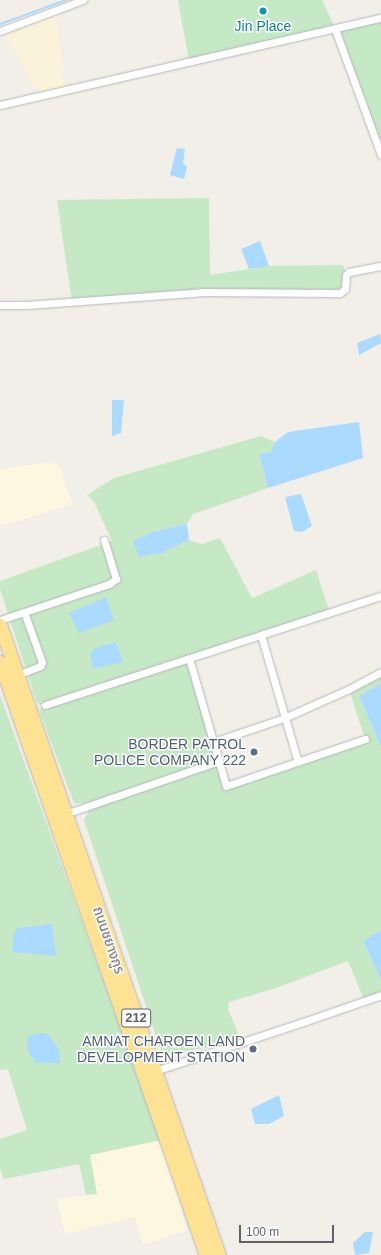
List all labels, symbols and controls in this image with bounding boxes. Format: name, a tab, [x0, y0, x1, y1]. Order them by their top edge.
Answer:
marker: Jin Place	[258, 6, 268, 16]
place label: Jin Place	[235, 18, 291, 34]
place label: BORDER PATROL POLICE COMPANY 222	[94, 736, 246, 768]
marker: BORDER PATROL POLICE COMPANY 222	[249, 747, 259, 757]
street label: ถนนชยางกูร	[90, 904, 128, 976]
road number: 212	[121, 1007, 151, 1029]
place label: AMNAT CHAROEN LAND DEVELOPMENT STATION	[77, 1033, 245, 1066]
marker: AMNAT CHAROEN LAND DEVELOPMENT STATION	[248, 1044, 258, 1054]
scale bar	[241, 1217, 336, 1243]
text: 100 m	[246, 1225, 279, 1239]

